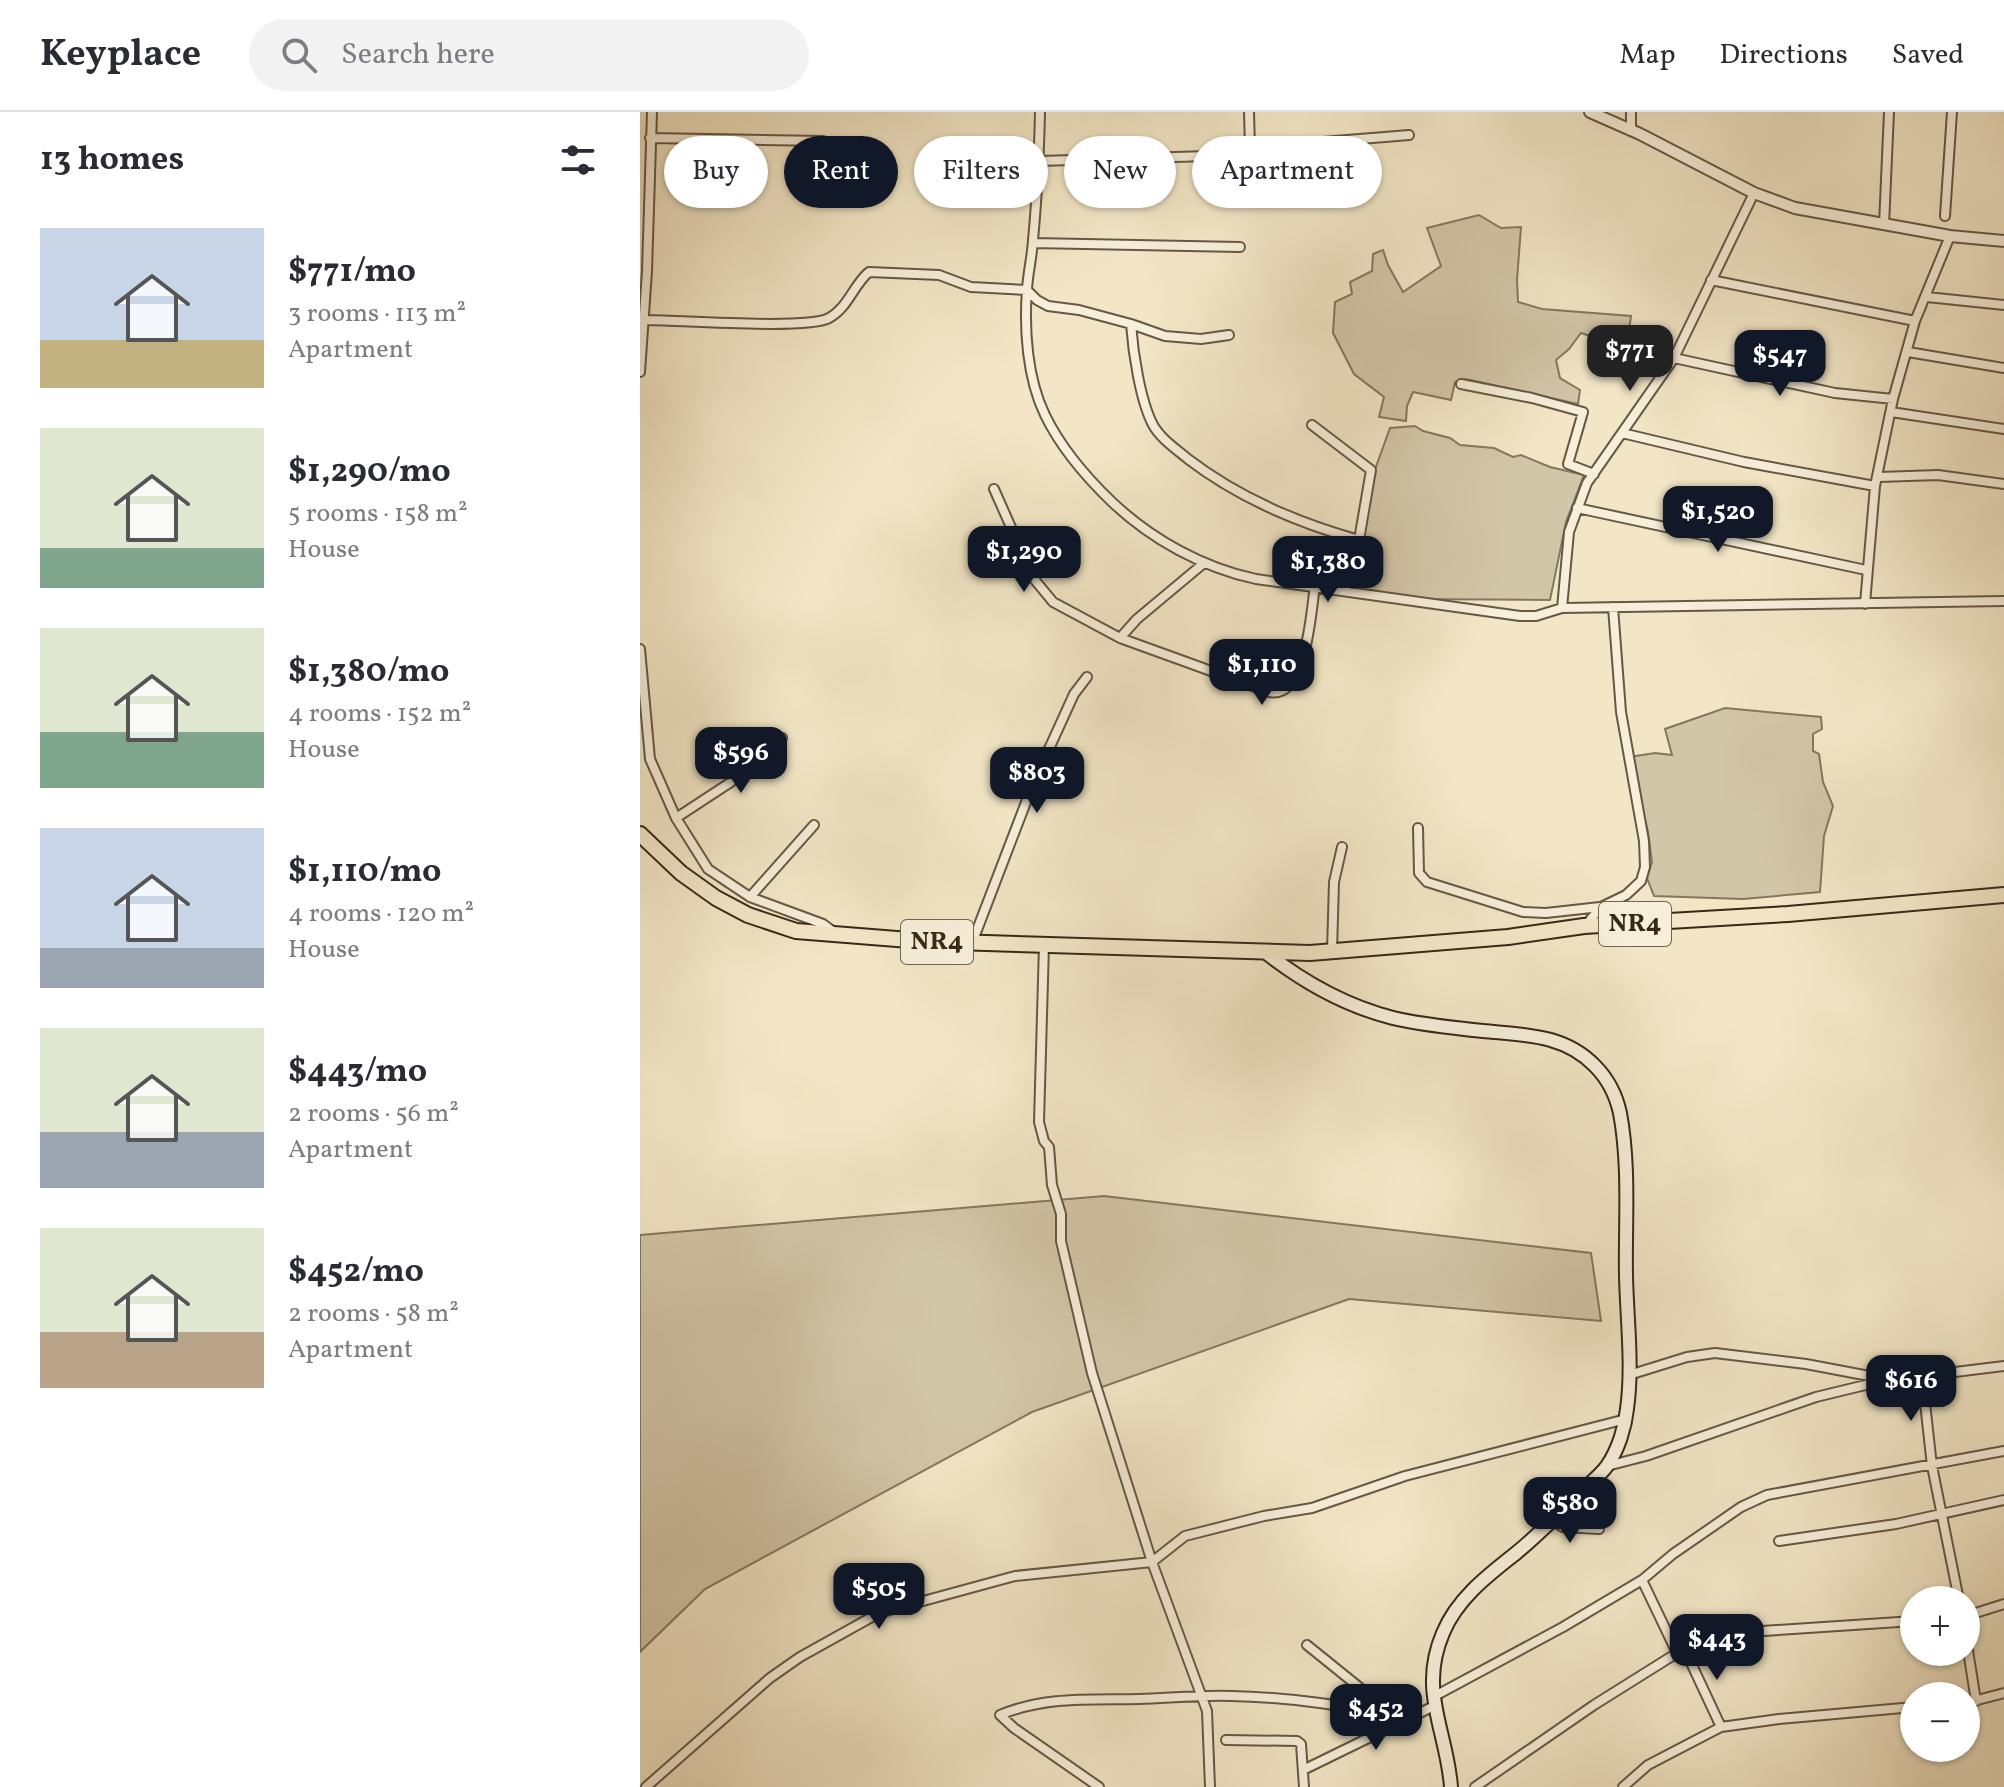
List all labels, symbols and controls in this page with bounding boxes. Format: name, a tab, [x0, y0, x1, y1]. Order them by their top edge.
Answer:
search box	[249, 19, 809, 91]
text: Keyplace	[40, 29, 201, 82]
icon: search	[277, 33, 321, 77]
text: Search here	[341, 34, 495, 76]
text: Map	[1620, 36, 1676, 75]
text: Directions	[1720, 36, 1848, 75]
text: Saved	[1892, 36, 1964, 75]
chip: Buy	[664, 136, 768, 208]
chip: Rent	[784, 136, 898, 208]
chip: Filters	[914, 136, 1048, 208]
chip: New	[1064, 136, 1176, 208]
chip: Apartment	[1192, 136, 1382, 208]
text: 13 homes	[40, 137, 184, 184]
icon: filters	[556, 138, 600, 182]
text: $771/mo	[288, 249, 416, 296]
icon: home	[104, 260, 200, 356]
text: 3 rooms · 113 m²	[288, 296, 466, 332]
pin: $771	[1583, 325, 1677, 393]
pin: $547	[1733, 330, 1827, 398]
text: Apartment	[288, 332, 413, 368]
text: $771	[1605, 333, 1655, 369]
text: $547	[1753, 338, 1807, 374]
text: $1,290/mo	[288, 449, 451, 496]
icon: home	[104, 460, 200, 556]
pin: $1,520	[1653, 486, 1783, 554]
text: $1,520	[1681, 494, 1755, 530]
text: 5 rooms · 158 m²	[288, 496, 468, 532]
pin: $1,290	[959, 526, 1089, 594]
text: House	[288, 532, 360, 568]
text: $1,290	[986, 534, 1062, 570]
pin: $1,380	[1263, 536, 1393, 604]
text: $1,380	[1290, 544, 1366, 580]
pin: $1,110	[1197, 639, 1327, 707]
text: $1,110	[1227, 647, 1297, 683]
text: $1,380/mo	[288, 649, 449, 696]
icon: home	[104, 660, 200, 756]
text: 4 rooms · 152 m²	[288, 696, 471, 732]
pin: $596	[694, 727, 788, 795]
text: House	[288, 732, 360, 768]
text: $596	[713, 735, 769, 771]
pin: $803	[990, 747, 1084, 815]
text: $803	[1008, 755, 1066, 791]
text: $1,110/mo	[288, 849, 442, 896]
icon: home	[104, 860, 200, 956]
text: 4 rooms · 120 m²	[288, 896, 474, 932]
road number: NR4	[1599, 902, 1671, 946]
road number: NR4	[901, 920, 973, 964]
text: House	[288, 932, 360, 968]
text: $443/mo	[288, 1049, 427, 1096]
icon: home	[104, 1060, 200, 1156]
text: 2 rooms · 56 m²	[288, 1096, 459, 1132]
text: Apartment	[288, 1132, 413, 1168]
text: $452/mo	[288, 1249, 424, 1296]
icon: home	[104, 1260, 200, 1356]
text: 2 rooms · 58 m²	[288, 1296, 459, 1332]
text: Apartment	[288, 1332, 413, 1368]
pin: $616	[1864, 1355, 1958, 1423]
text: $616	[1884, 1363, 1938, 1399]
pin: $580	[1523, 1477, 1617, 1545]
text: $580	[1541, 1485, 1599, 1521]
pin: $505	[832, 1563, 926, 1631]
text: $505	[851, 1571, 907, 1607]
map controls	[1900, 1586, 1980, 1762]
button: +	[1900, 1586, 1980, 1666]
pin: $443	[1670, 1614, 1764, 1682]
text: $443	[1688, 1622, 1746, 1658]
button: −	[1900, 1682, 1980, 1762]
pin: $452	[1329, 1684, 1423, 1752]
text: $452	[1348, 1692, 1404, 1728]

